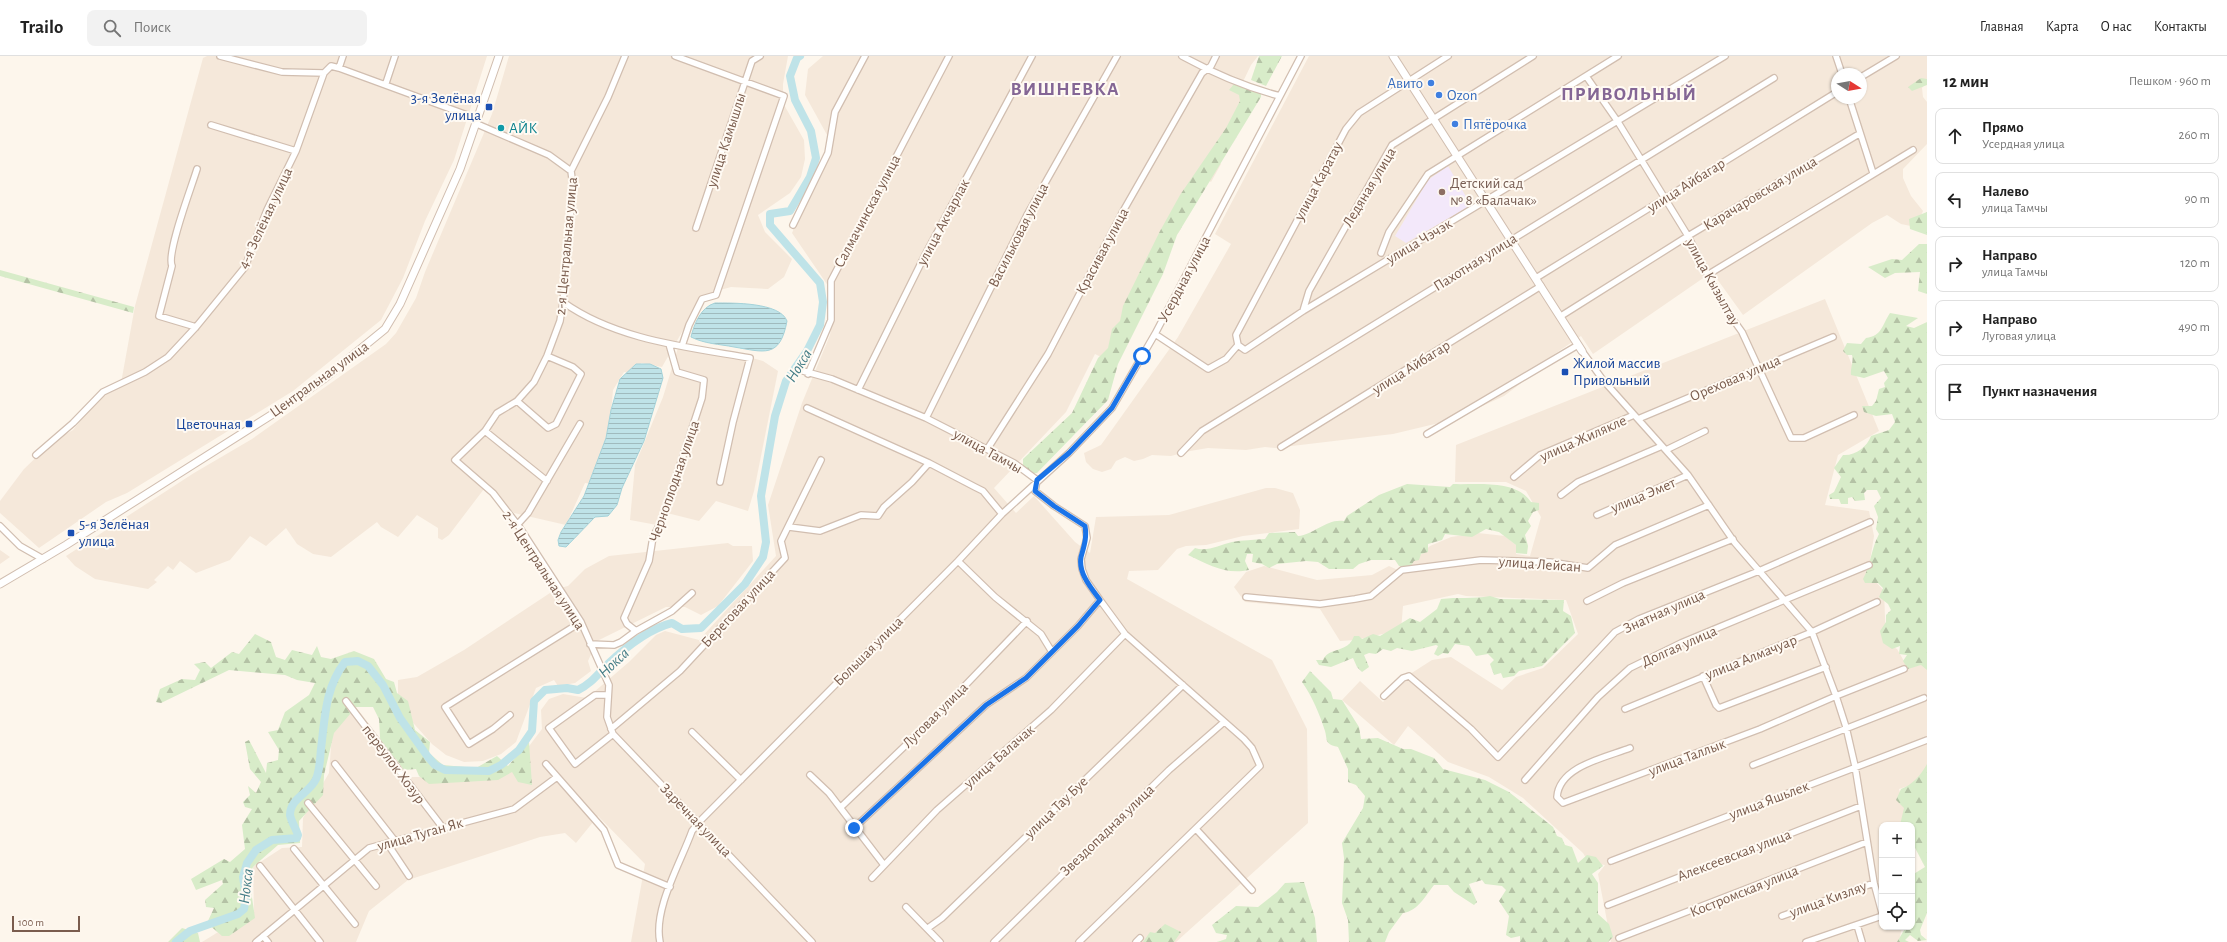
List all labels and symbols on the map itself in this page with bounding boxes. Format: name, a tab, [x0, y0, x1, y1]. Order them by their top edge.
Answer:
north arrow	[1831, 68, 1867, 104]
place label: Авито	[1387, 76, 1423, 91]
marker: Авито	[1426, 78, 1436, 88]
district label: ВИШНЕВКА	[1010, 80, 1120, 99]
district label: ПРИВОЛЬНЫЙ	[1561, 84, 1697, 104]
place label: Ozon	[1447, 88, 1477, 103]
marker: Ozon	[1434, 90, 1444, 100]
place label: 3-я Зелёная улица	[411, 91, 481, 123]
street label: улица Камышлы	[704, 91, 749, 190]
marker: 3-я Зелёная улица	[484, 102, 494, 112]
place label: Пятёрочка	[1463, 117, 1527, 132]
marker: Пятёрочка	[1450, 119, 1460, 129]
place label: АЙК	[509, 121, 537, 136]
marker: АЙК	[496, 123, 506, 133]
street label: улица Каратау	[1291, 139, 1346, 224]
street label: Ледяная улица	[1340, 145, 1399, 230]
street label: Салмачинская улица	[831, 152, 904, 270]
street label: Карачаровская улица	[1701, 154, 1820, 233]
street label: улица Айбагар	[1644, 155, 1728, 216]
street label: 4-я Зелёная улица	[236, 165, 295, 271]
street label: 2-я Центральная улица	[553, 176, 580, 316]
street label: улица Акчарлак	[914, 176, 973, 269]
place label: Детский сад № 8 «Балачак»	[1450, 176, 1537, 208]
street label: Васильковая улица	[986, 181, 1051, 290]
marker: Детский сад № 8 «Балачак»	[1437, 187, 1447, 197]
street label: Красивая улица	[1073, 205, 1132, 297]
street label: улица Чэчэк	[1383, 216, 1455, 267]
street label: Пахотная улица	[1431, 231, 1520, 294]
street label: Усердная улица	[1155, 233, 1214, 325]
street label: улица Кызылтау	[1682, 235, 1743, 329]
street label: улица Айбагар	[1369, 337, 1453, 398]
street label: Центральная улица	[267, 339, 372, 420]
water label: Нокса	[783, 346, 815, 385]
route start	[1133, 347, 1151, 365]
street label: Ореховая улица	[1688, 353, 1783, 404]
place label: Жилой массив Привольный	[1573, 356, 1661, 388]
marker: Жилой массив Привольный	[1560, 367, 1570, 377]
street label: улица Жилякле	[1537, 413, 1629, 465]
place label: Цветочная	[176, 417, 241, 432]
street label: Черноплодная улица	[647, 418, 702, 544]
marker: Цветочная	[244, 419, 254, 429]
street label: улица Тамчы	[950, 426, 1025, 476]
street label: улица Эмет	[1608, 475, 1678, 516]
street label: 2-я Центральная улица	[499, 508, 588, 633]
place label: 5-я Зелёная улица	[78, 517, 149, 549]
marker: 5-я Зелёная улица	[66, 528, 76, 538]
street label: улица Лейсан	[1497, 554, 1582, 575]
street label: Береговая улица	[699, 566, 778, 650]
street label: Знатная улица	[1621, 587, 1707, 636]
street label: Большая улица	[831, 614, 906, 689]
street label: Долгая улица	[1639, 623, 1719, 670]
street label: улица Алмачуар	[1702, 632, 1799, 683]
water label: Нокса	[595, 645, 632, 681]
street label: Луговая улица	[900, 680, 971, 751]
street label: переулок Хозур	[359, 722, 428, 807]
street label: улица Балачак	[960, 722, 1038, 792]
street label: улица Таллык	[1646, 736, 1728, 779]
street label: улица Тау Буе	[1021, 774, 1091, 842]
street label: улица Яшьлек	[1726, 778, 1811, 823]
street label: Заречная улица	[657, 781, 734, 860]
street label: Звездопадная улица	[1057, 782, 1157, 879]
street label: улица Туган Як	[375, 815, 465, 854]
route end	[845, 819, 863, 837]
street label: Алексеевская улица	[1675, 827, 1793, 884]
street label: Костромская улица	[1688, 863, 1801, 920]
water label: Нокса	[236, 867, 256, 905]
street label: улица Кизляу	[1787, 878, 1869, 921]
scale bar	[12, 914, 80, 933]

